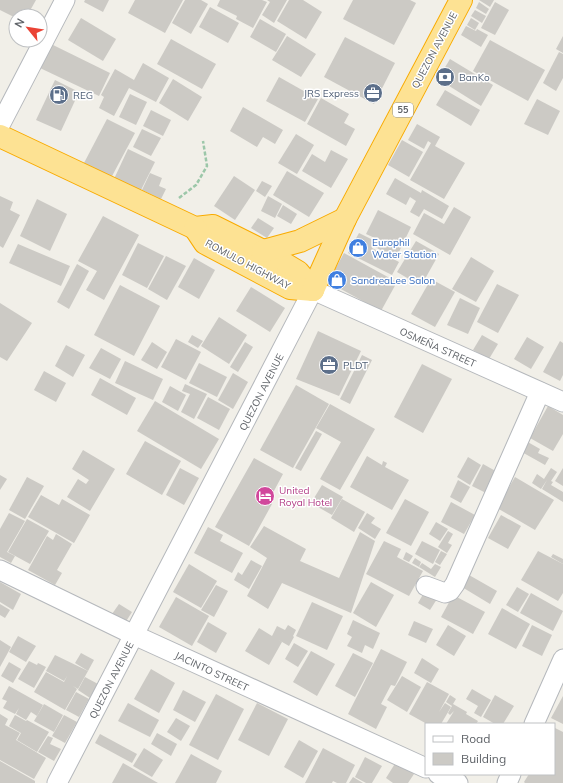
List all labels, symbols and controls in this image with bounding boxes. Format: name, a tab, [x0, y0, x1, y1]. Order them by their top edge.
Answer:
north arrow	[8, 8, 48, 48]
street label: QUEZON AVENUE	[409, 10, 460, 91]
text: N	[11, 16, 27, 30]
bank icon: BanKo	[434, 66, 456, 88]
place label: BanKo	[459, 71, 490, 84]
office icon: JRS Express	[362, 82, 384, 104]
fuel station icon: REG	[48, 84, 70, 106]
place label: JRS Express	[304, 87, 359, 100]
place label: REG	[73, 89, 93, 102]
road number: 55	[393, 103, 413, 117]
place label: Europhil Water Station	[372, 236, 437, 261]
street label: ROMULO HIGHWAY	[203, 237, 293, 293]
shop icon: Europhil Water Station	[347, 237, 369, 259]
shop icon: SandreaLee Salon	[326, 269, 348, 291]
place label: SandreaLee Salon	[351, 274, 435, 287]
street label: OSMEÑA STREET	[397, 325, 478, 370]
street label: QUEZON AVENUE	[236, 351, 287, 433]
office icon: PLDT	[318, 354, 340, 376]
place label: PLDT	[343, 359, 368, 372]
place label: United Royal Hotel	[279, 484, 332, 509]
hotel icon: United Royal Hotel	[254, 485, 276, 507]
street label: QUEZON AVENUE	[86, 639, 137, 721]
street label: JACINTO STREET	[173, 649, 251, 694]
legend	[425, 723, 555, 775]
text: Road	[461, 731, 490, 746]
text: Building	[461, 751, 506, 766]

